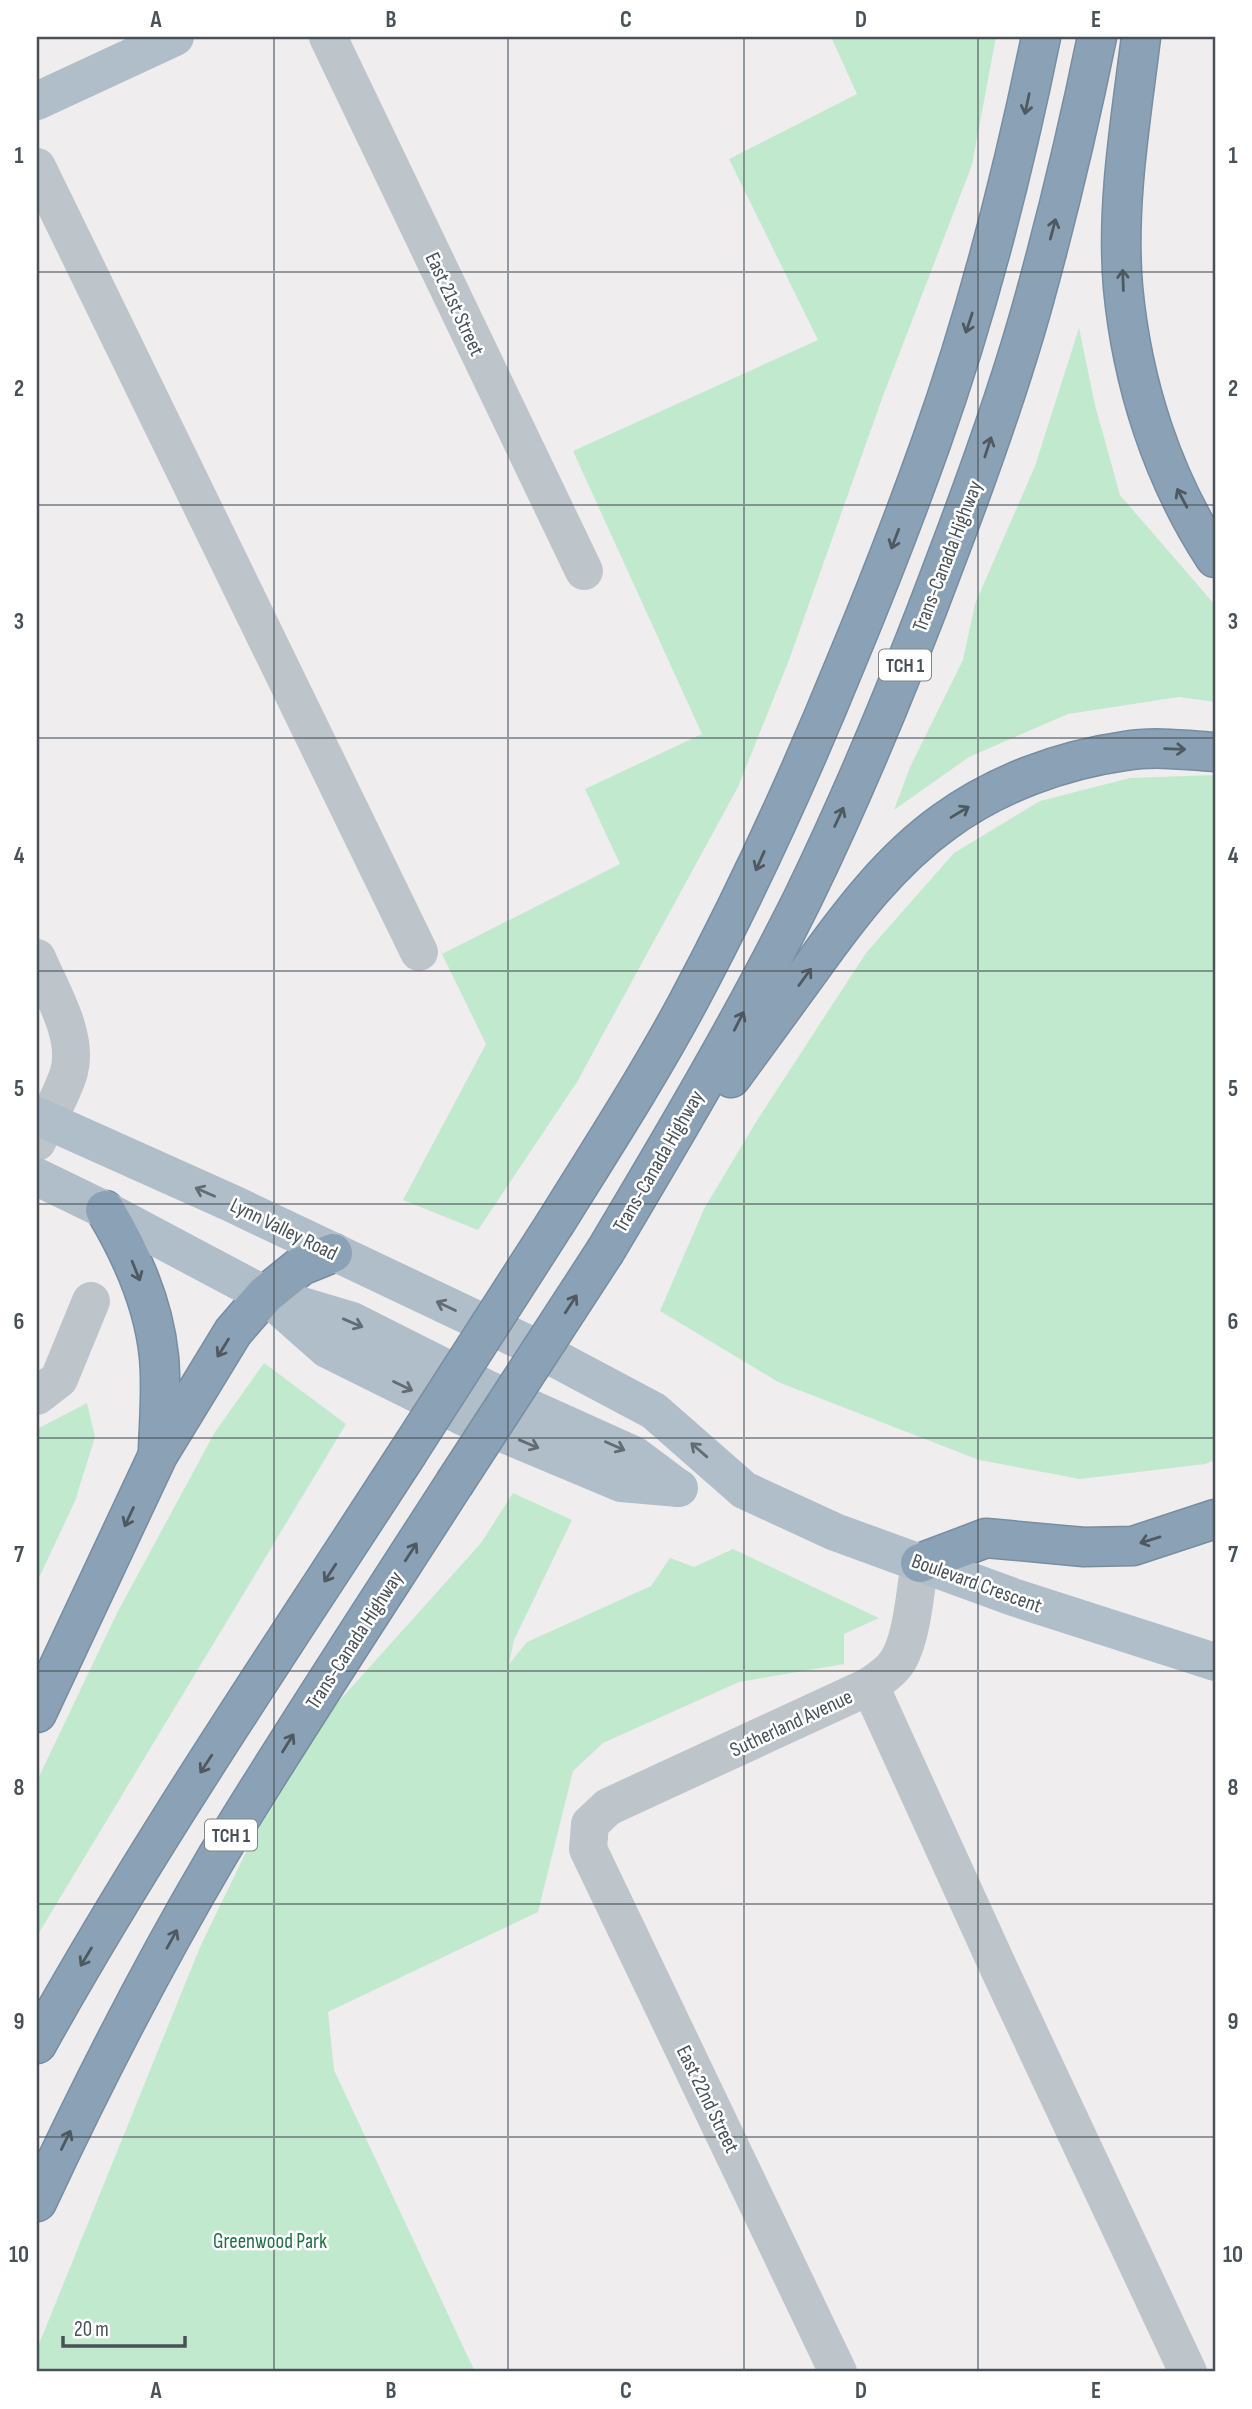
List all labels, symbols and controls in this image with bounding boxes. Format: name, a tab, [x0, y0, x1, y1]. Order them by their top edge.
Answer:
text: A	[150, 6, 163, 34]
text: B	[386, 6, 397, 34]
text: C	[620, 6, 632, 34]
text: D	[855, 6, 867, 34]
text: E	[1091, 6, 1101, 34]
one-way arrow	[1020, 92, 1034, 115]
text: 1	[14, 142, 24, 170]
text: 1	[1228, 142, 1238, 170]
one-way arrow	[1047, 218, 1060, 241]
street label: East 21st Street	[420, 248, 489, 360]
one-way arrow	[1117, 269, 1130, 292]
one-way arrow	[962, 312, 975, 334]
text: 2	[14, 375, 24, 403]
text: 2	[1228, 375, 1238, 403]
one-way arrow	[982, 436, 995, 458]
street label: Trans-Canada Highway	[907, 477, 988, 635]
one-way arrow	[1175, 488, 1188, 509]
one-way arrow	[888, 527, 901, 549]
text: 3	[14, 608, 24, 636]
text: 3	[1228, 608, 1238, 636]
road number: TCH 1	[879, 650, 931, 680]
one-way arrow	[1163, 743, 1186, 756]
one-way arrow	[949, 805, 969, 819]
one-way arrow	[833, 807, 846, 828]
text: 4	[14, 842, 25, 870]
text: 4	[1228, 842, 1239, 870]
one-way arrow	[753, 850, 766, 871]
one-way arrow	[798, 968, 812, 987]
one-way arrow	[732, 1012, 746, 1032]
text: 5	[14, 1075, 24, 1103]
text: 5	[1228, 1075, 1238, 1103]
street label: Trans-Canada Highway	[608, 1086, 709, 1237]
one-way arrow	[195, 1185, 216, 1198]
street label: Lynn Valley Road	[226, 1193, 341, 1266]
one-way arrow	[130, 1260, 143, 1281]
one-way arrow	[564, 1295, 579, 1314]
one-way arrow	[436, 1299, 457, 1312]
text: 6	[14, 1308, 24, 1336]
text: 6	[1228, 1308, 1238, 1336]
one-way arrow	[342, 1317, 364, 1330]
one-way arrow	[215, 1338, 229, 1358]
one-way arrow	[392, 1380, 413, 1394]
one-way arrow	[518, 1439, 539, 1452]
one-way arrow	[604, 1440, 625, 1453]
one-way arrow	[690, 1442, 708, 1458]
one-way arrow	[122, 1506, 135, 1527]
one-way arrow	[1140, 1535, 1162, 1548]
text: 7	[14, 1541, 24, 1569]
text: 7	[1228, 1541, 1238, 1569]
one-way arrow	[404, 1542, 418, 1562]
street label: Boulevard Crescent	[908, 1548, 1045, 1619]
one-way arrow	[323, 1563, 338, 1582]
street label: Trans-Canada Highway	[300, 1567, 408, 1714]
street label: Sutherland Avenue	[726, 1684, 856, 1763]
one-way arrow	[280, 1734, 295, 1753]
one-way arrow	[199, 1754, 214, 1773]
text: 8	[14, 1774, 25, 1802]
text: 8	[1228, 1774, 1239, 1802]
road number: TCH 1	[205, 1820, 257, 1851]
one-way arrow	[165, 1929, 179, 1949]
one-way arrow	[78, 1946, 92, 1966]
text: 9	[14, 2008, 24, 2036]
text: 9	[1228, 2008, 1238, 2036]
street label: East 22nd Street	[671, 2041, 744, 2157]
one-way arrow	[59, 2130, 73, 2151]
park label: Greenwood Park	[213, 2229, 327, 2254]
text: 10	[9, 2241, 29, 2269]
text: 10	[1223, 2241, 1243, 2269]
scale bar	[63, 2304, 186, 2348]
text: 20 m	[74, 2317, 109, 2342]
text: A	[150, 2377, 163, 2405]
text: B	[386, 2377, 397, 2405]
text: C	[620, 2377, 632, 2405]
text: D	[855, 2377, 867, 2405]
text: E	[1091, 2377, 1101, 2405]

